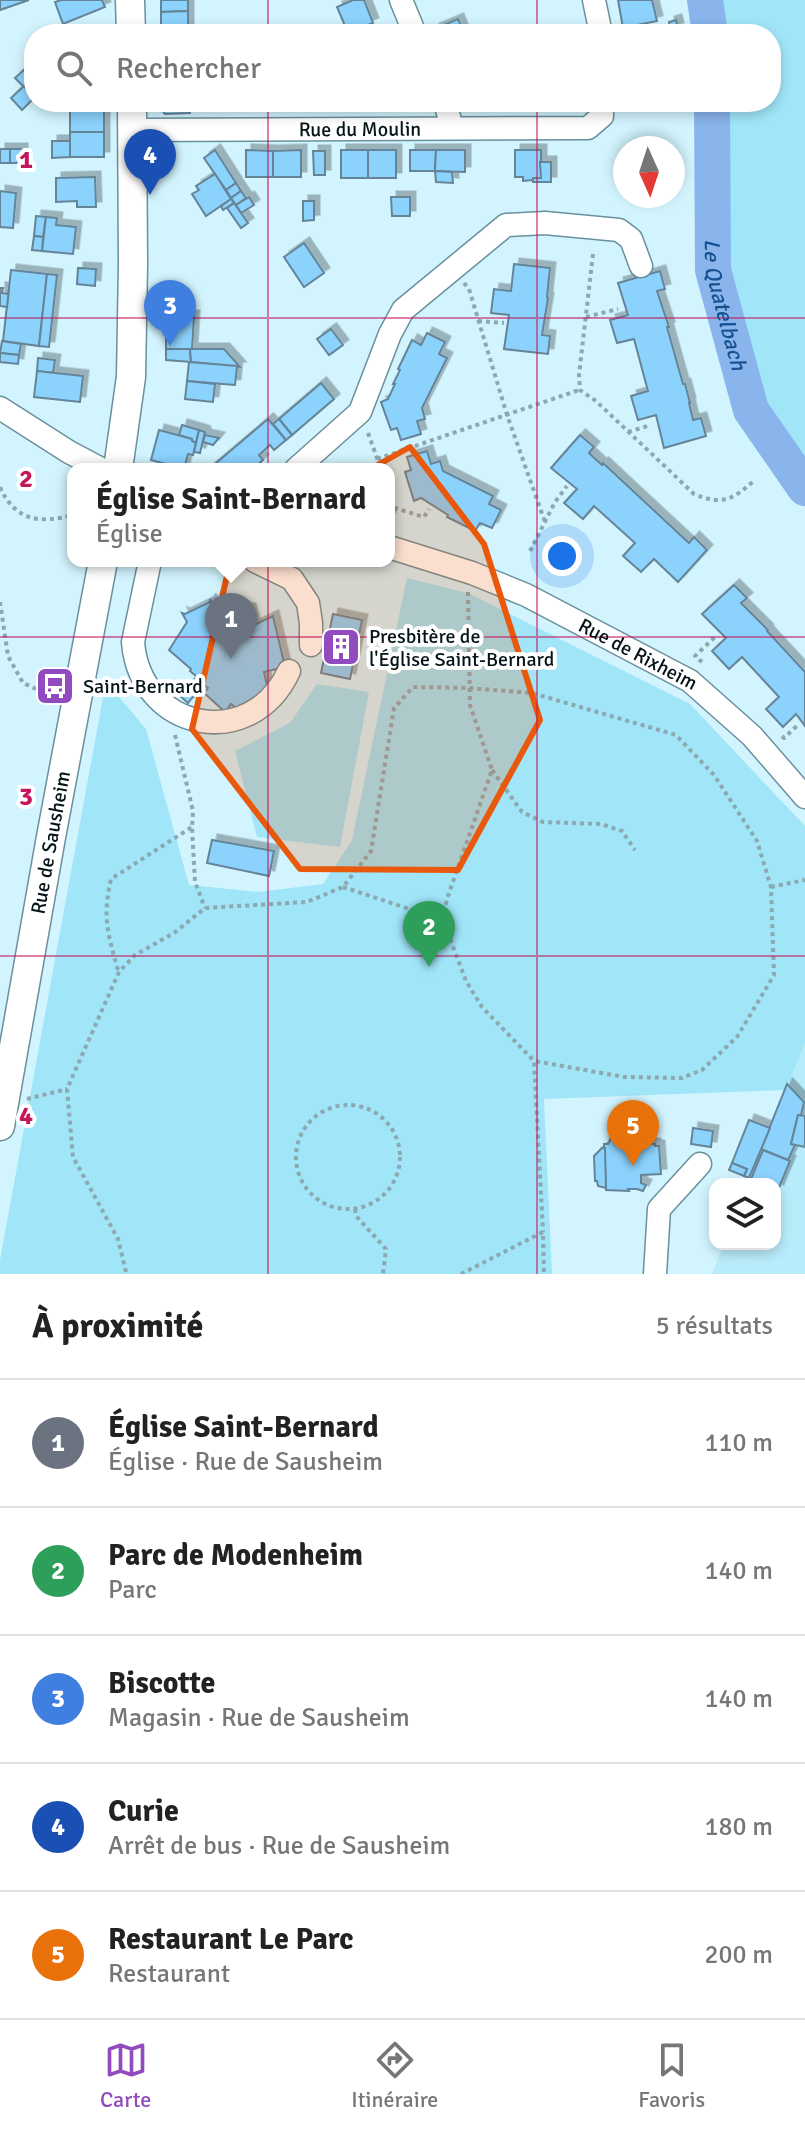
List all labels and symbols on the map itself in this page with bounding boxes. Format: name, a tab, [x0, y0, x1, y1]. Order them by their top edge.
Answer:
street label: Rue du Moulin	[299, 117, 421, 142]
pin: 4	[124, 129, 176, 195]
north arrow	[613, 136, 685, 208]
text: 1	[19, 144, 33, 176]
water label: Le Quatelbach	[698, 239, 753, 374]
pin: 3	[144, 280, 196, 346]
text: 2	[19, 463, 33, 495]
your location	[542, 536, 582, 576]
pin: 1	[205, 593, 257, 659]
street label: Rue de Rixheim	[574, 613, 702, 696]
place label: Presbitère de l'Église Saint-Bernard	[369, 624, 554, 672]
building icon: Presbitère de l'Église Saint-Bernard	[320, 626, 362, 668]
bus stop icon: Saint-Bernard	[34, 665, 76, 707]
place label: Saint-Bernard	[83, 674, 203, 699]
street label: Rue de Sausheim	[26, 769, 76, 916]
text: 3	[19, 781, 33, 813]
pin: 2	[403, 901, 455, 967]
text: 4	[19, 1100, 33, 1132]
pin: 5	[607, 1100, 659, 1166]

